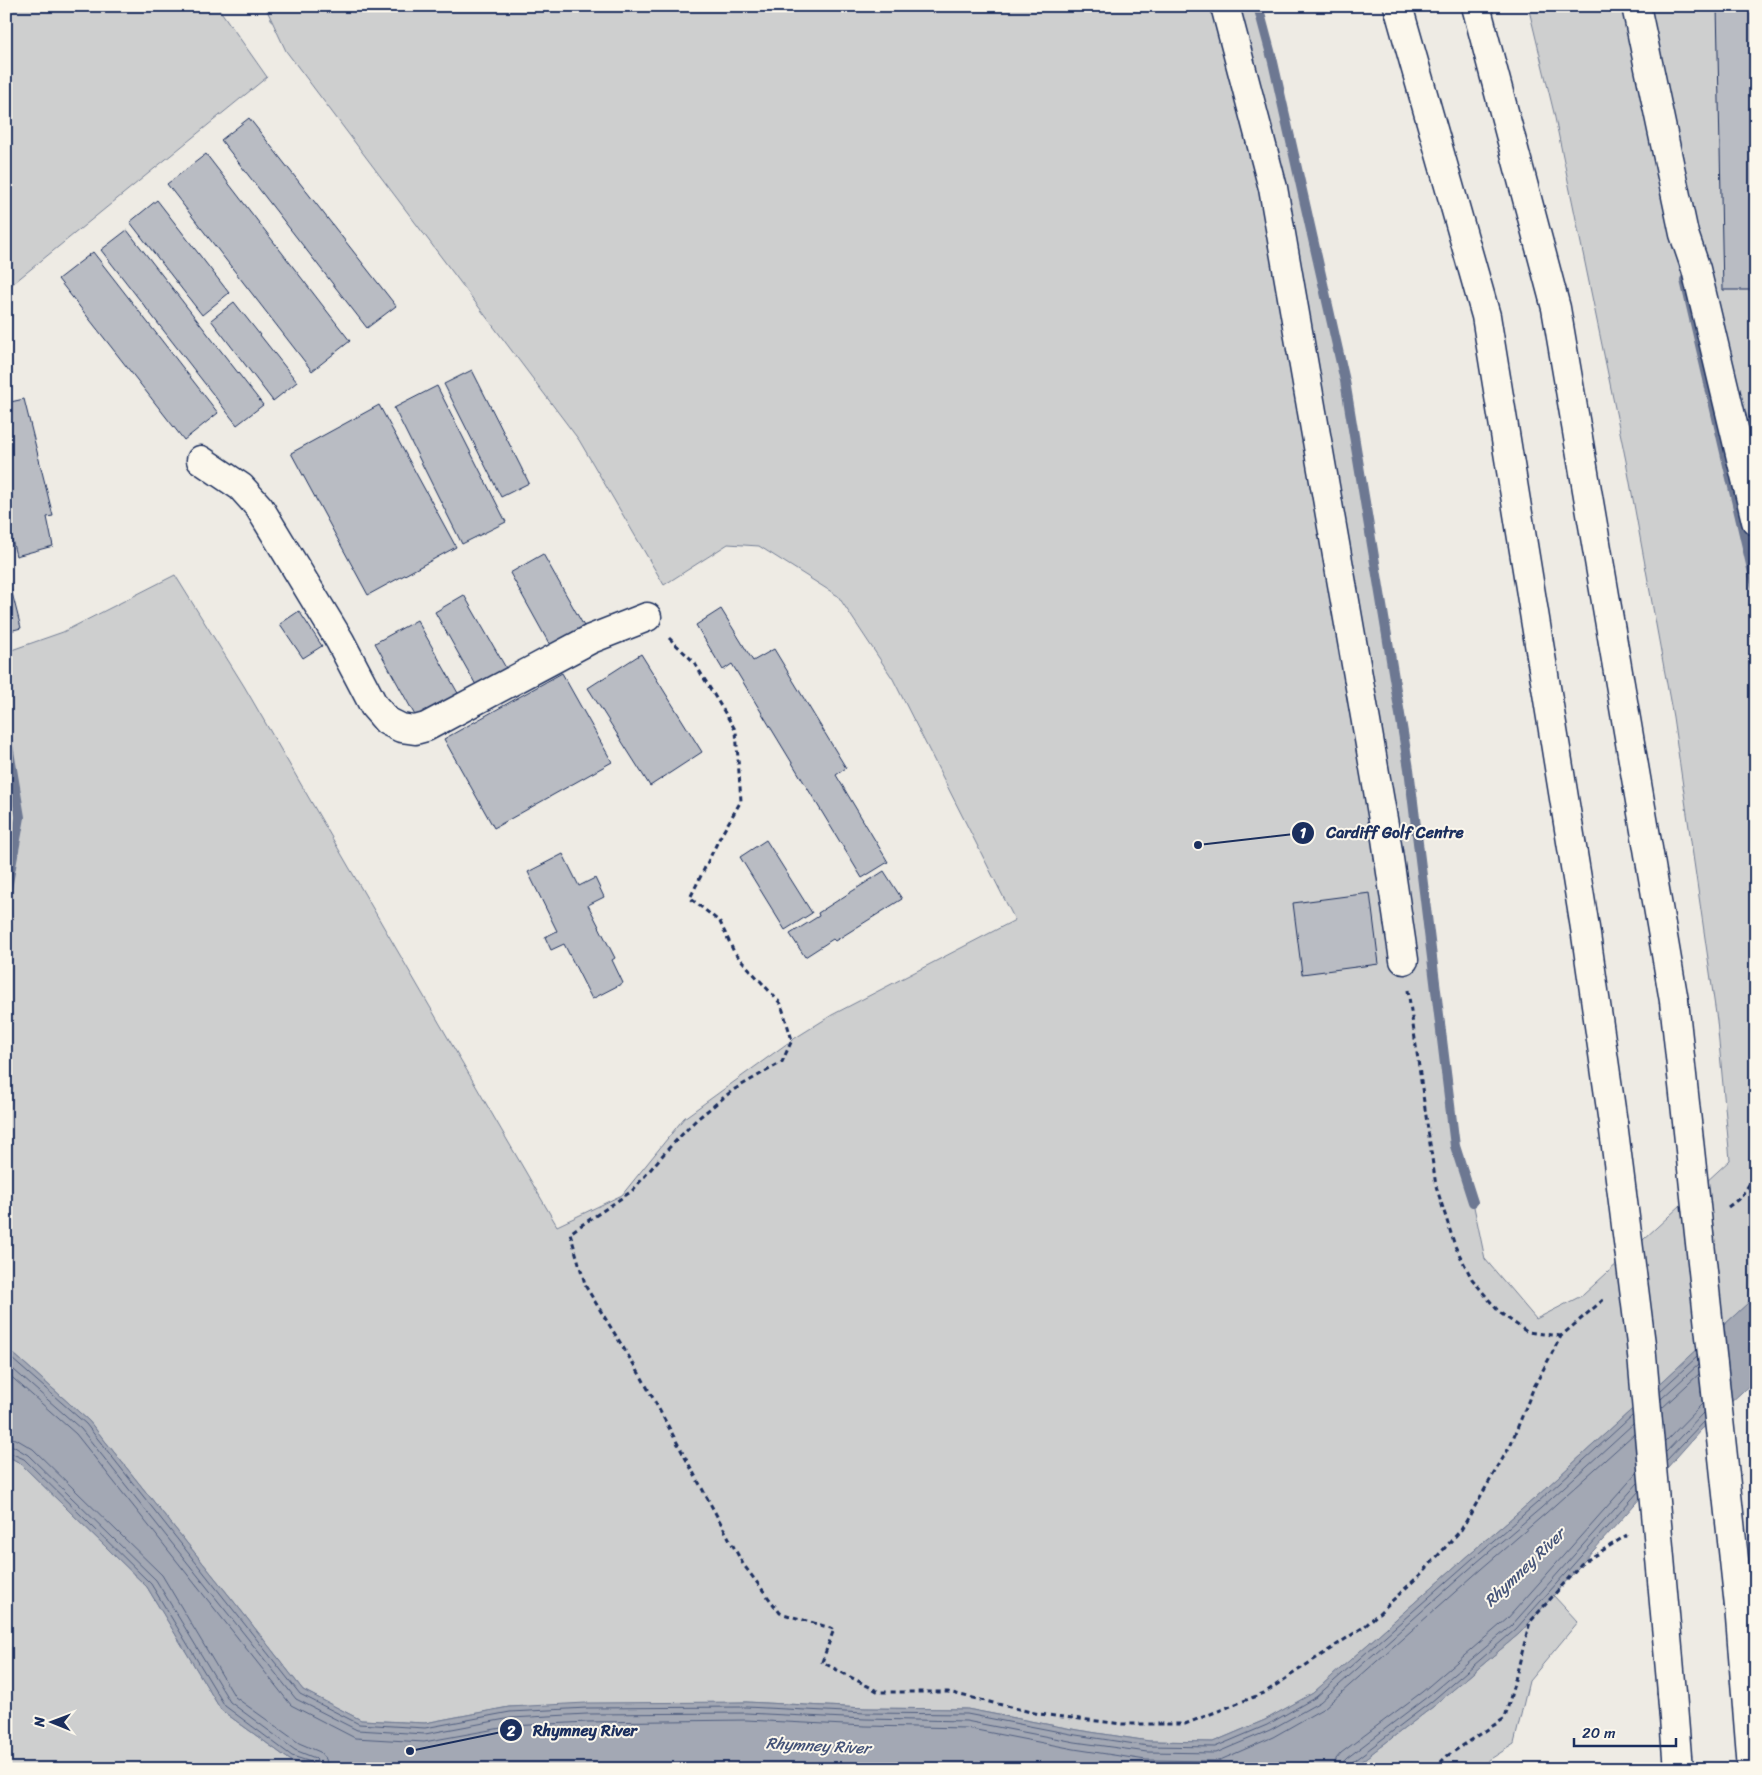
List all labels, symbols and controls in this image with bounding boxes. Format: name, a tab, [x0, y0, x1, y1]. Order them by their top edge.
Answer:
callout: Cardiff Golf Centre	[1291, 817, 1474, 848]
text: Cardiff Golf Centre	[1325, 818, 1465, 847]
text: 1	[1300, 820, 1307, 846]
water label: Rhymney River	[1477, 1518, 1574, 1614]
north arrow	[28, 1698, 78, 1748]
callout: Rhymney River	[498, 1715, 647, 1746]
scale bar	[1574, 1715, 1677, 1747]
text: N	[27, 1716, 52, 1728]
text: Rhymney River	[532, 1716, 638, 1745]
text: 2	[506, 1718, 516, 1744]
text: 20 m	[1582, 1720, 1616, 1746]
water label: Rhymney River	[765, 1728, 874, 1763]

